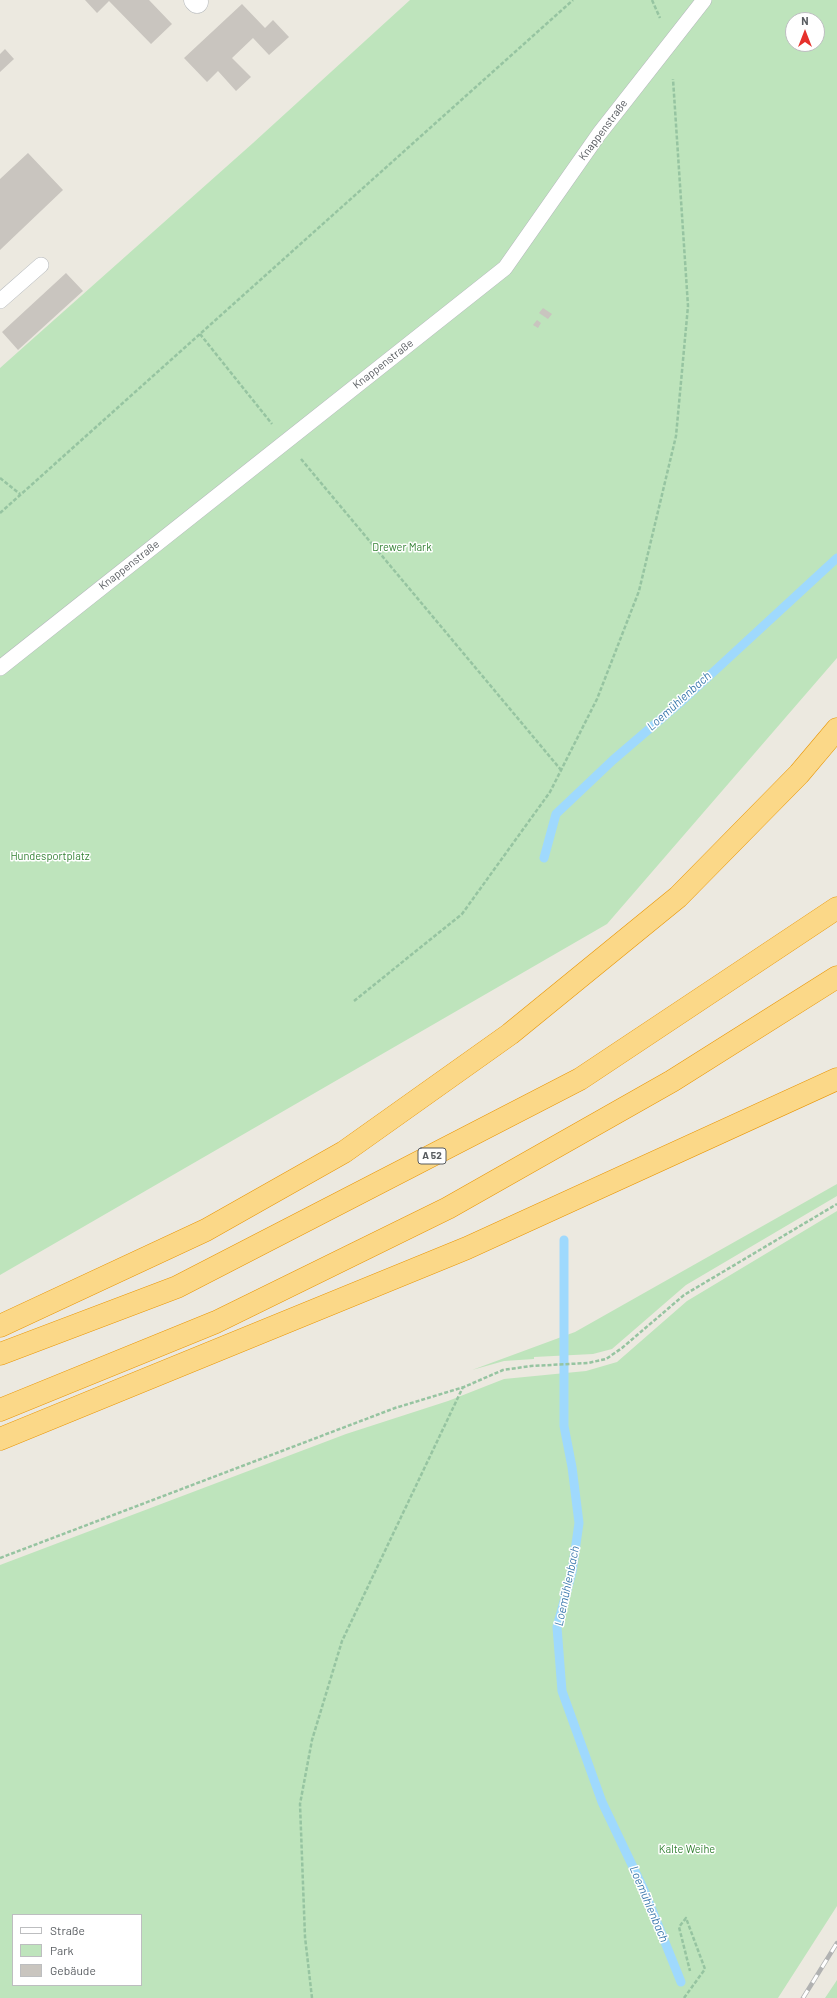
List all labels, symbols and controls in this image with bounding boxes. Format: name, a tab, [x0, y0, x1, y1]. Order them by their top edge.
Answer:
north arrow	[785, 12, 825, 52]
text: N	[801, 14, 809, 27]
street label: Knappenstraße	[576, 97, 630, 163]
street label: Knappenstraße	[350, 336, 416, 392]
street label: Knappenstraße	[96, 537, 162, 593]
park label: Drewer Mark	[372, 540, 432, 554]
water label: Loemühlenbach	[644, 668, 714, 734]
park label: Hundesportplatz	[10, 849, 90, 863]
road number: A 52	[418, 1148, 446, 1164]
water label: Loemühlenbach	[551, 1545, 583, 1627]
park label: Kalte Weihe	[659, 1842, 715, 1856]
water label: Loemühlenbach	[626, 1864, 672, 1944]
legend	[12, 1914, 142, 1986]
text: Straße	[50, 1923, 85, 1937]
text: Park	[50, 1943, 74, 1957]
text: Gebäude	[50, 1963, 96, 1977]

